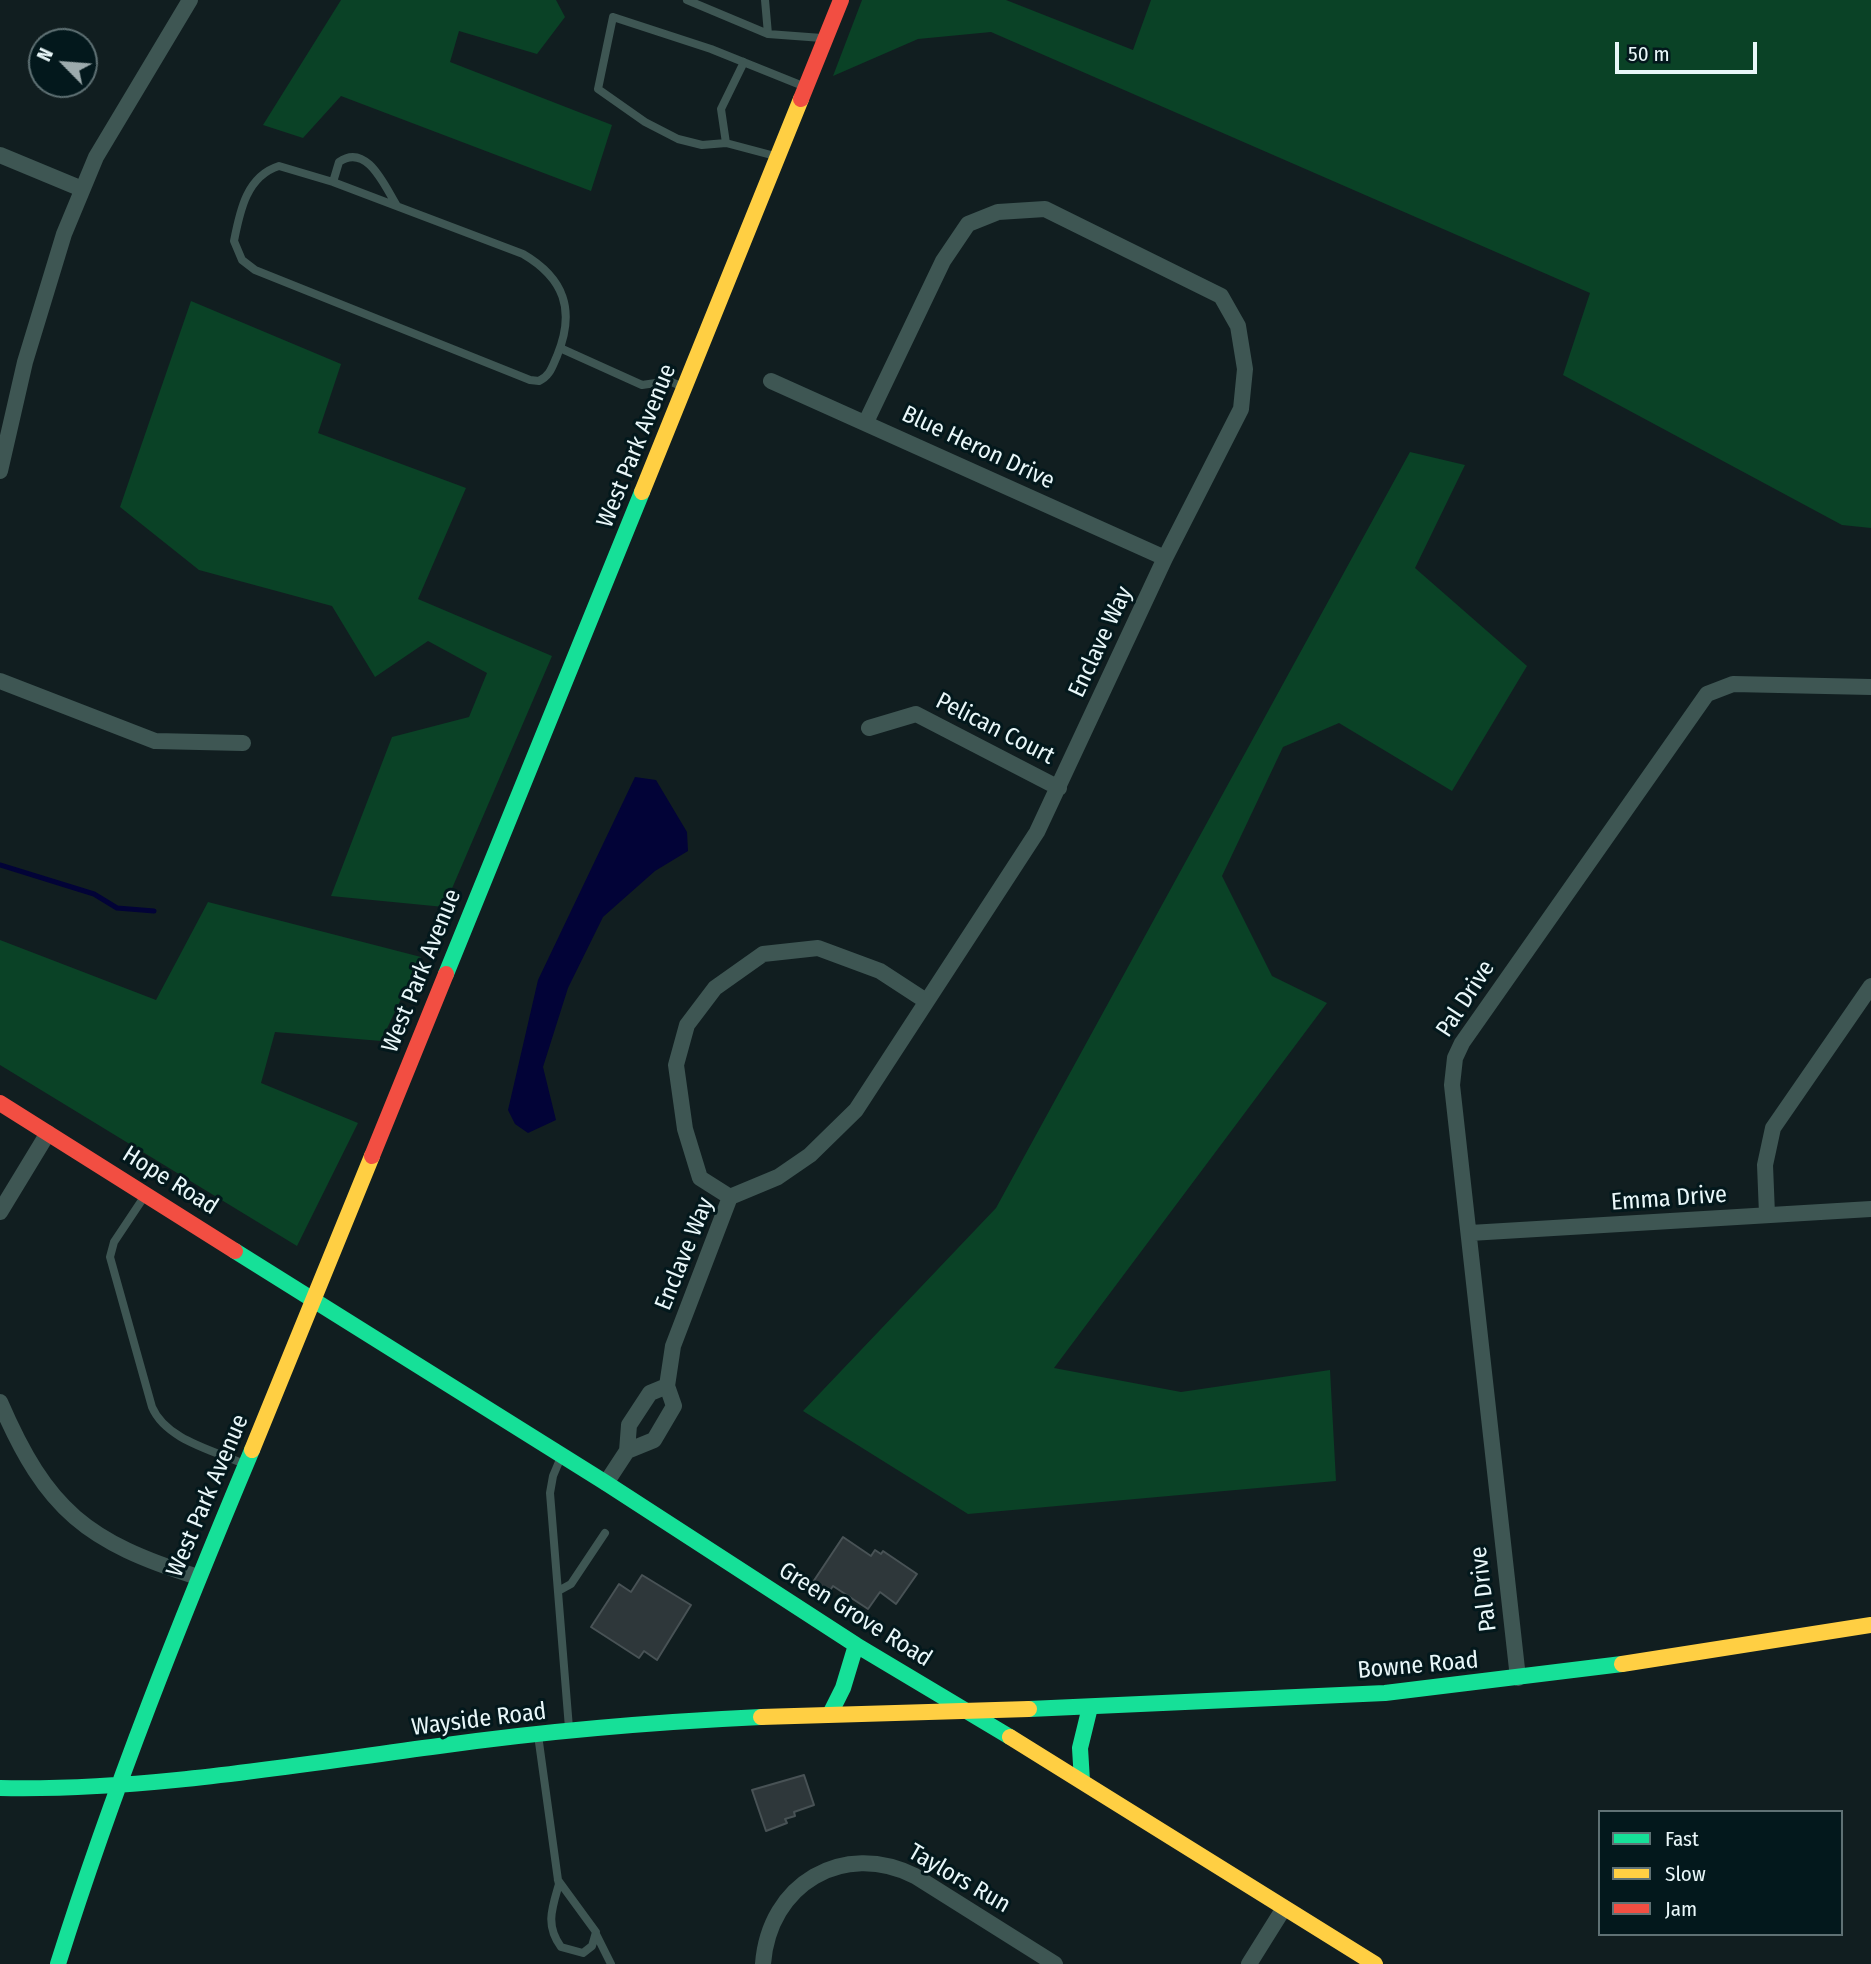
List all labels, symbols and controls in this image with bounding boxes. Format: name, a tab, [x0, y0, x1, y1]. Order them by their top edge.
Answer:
north arrow	[28, 28, 98, 98]
scale bar	[1619, 28, 1761, 72]
text: 50 m	[1628, 41, 1670, 67]
text: N	[32, 45, 58, 65]
street label: West Park Avenue	[591, 360, 683, 532]
street label: Blue Heron Drive	[897, 400, 1059, 496]
street label: Enclave Way	[1063, 582, 1139, 702]
street label: Pelican Court	[931, 687, 1059, 771]
street label: West Park Avenue	[376, 885, 468, 1057]
street label: Pal Drive	[1431, 955, 1501, 1043]
street label: Hope Road	[117, 1140, 223, 1222]
street label: Emma Drive	[1610, 1181, 1728, 1217]
street label: Enclave Way	[649, 1193, 721, 1315]
street label: West Park Avenue	[161, 1410, 255, 1582]
street label: Pal Drive	[1464, 1545, 1504, 1633]
street label: Green Grove Road	[773, 1556, 937, 1674]
street label: Bowne Road	[1356, 1646, 1480, 1686]
street label: Wayside Road	[410, 1697, 548, 1743]
legend	[1598, 1810, 1843, 1936]
text: Fast	[1665, 1826, 1699, 1852]
street label: Taylors Run	[903, 1838, 1015, 1920]
text: Slow	[1665, 1861, 1706, 1887]
text: Jam	[1665, 1896, 1697, 1922]

